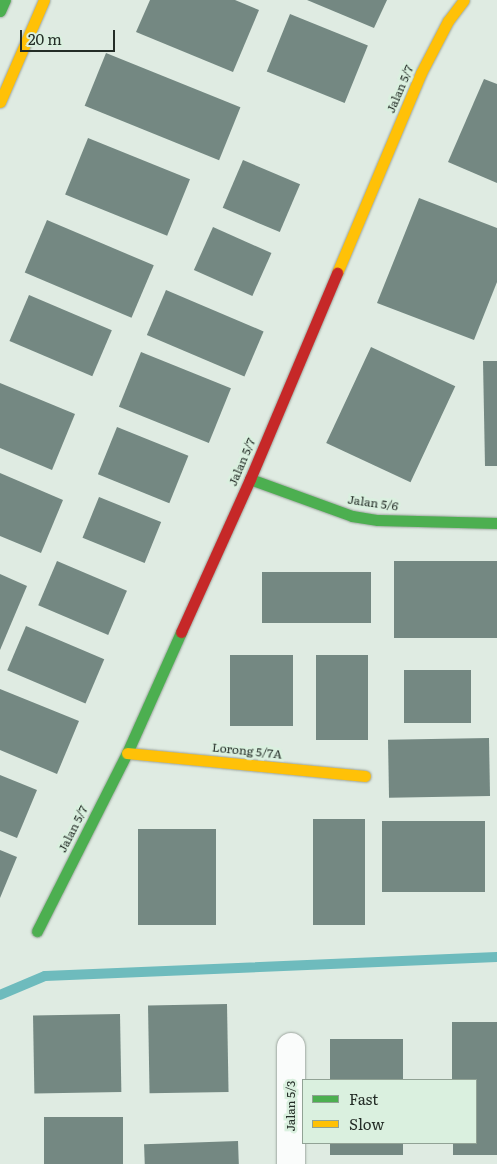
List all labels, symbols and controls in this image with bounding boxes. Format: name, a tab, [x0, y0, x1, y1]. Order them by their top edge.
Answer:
scale bar	[22, 20, 118, 52]
text: 20 m	[28, 27, 62, 50]
street label: Jalan 5/7	[383, 63, 417, 115]
street label: Jalan 5/7	[225, 436, 259, 488]
street label: Jalan 5/6	[347, 492, 399, 514]
street label: Lorong 5/7A	[211, 740, 283, 762]
street label: Jalan 5/7	[55, 803, 91, 855]
legend	[302, 1079, 477, 1144]
street label: Jalan 5/3	[284, 1081, 298, 1131]
text: Fast	[349, 1087, 378, 1110]
text: Slow	[349, 1112, 384, 1135]

